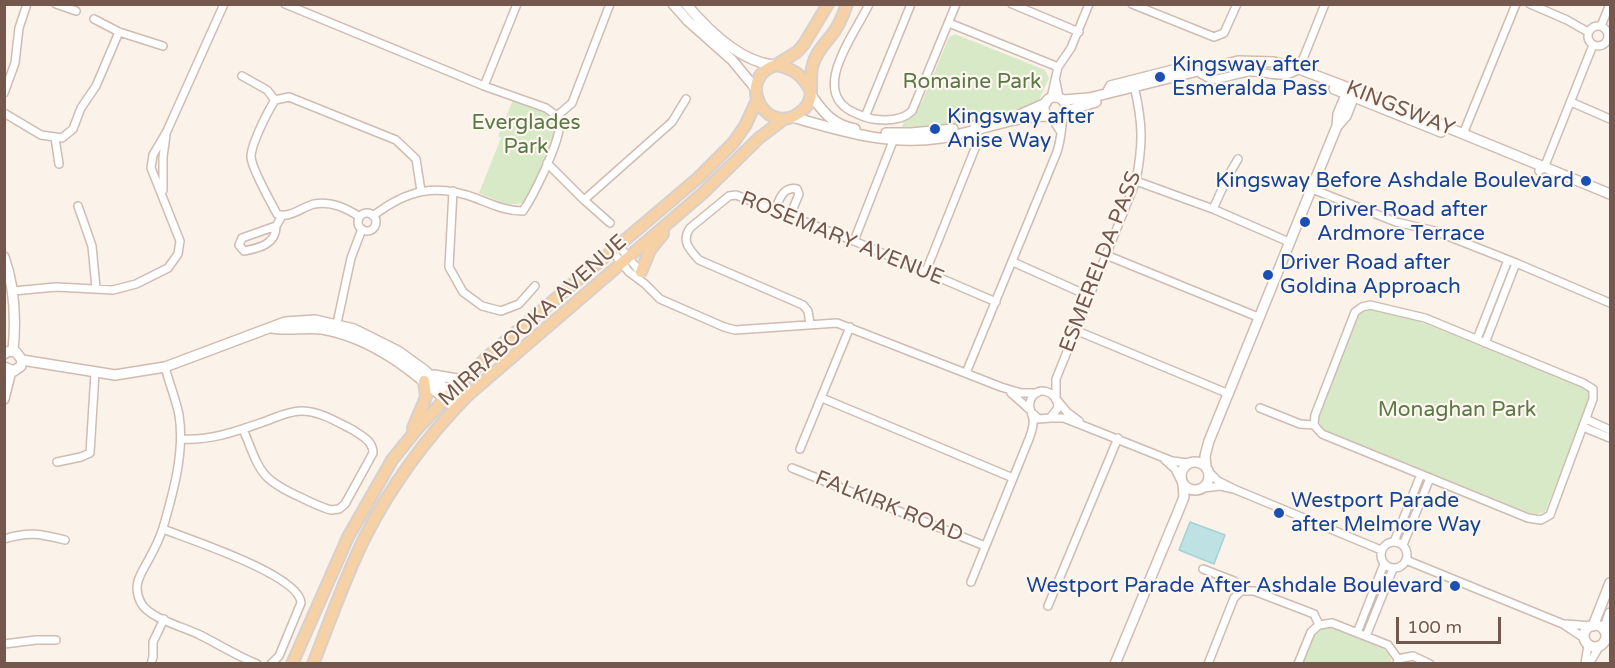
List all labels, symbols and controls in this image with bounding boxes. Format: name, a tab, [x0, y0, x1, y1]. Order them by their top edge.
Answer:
place label: Kingsway after Esmeralda Pass	[1172, 52, 1328, 102]
park label: Romaine Park	[902, 69, 1042, 95]
marker: Kingsway after Esmeralda Pass	[1153, 70, 1167, 84]
street label: KINGSWAY	[1342, 76, 1458, 142]
place label: Kingsway after Anise Way	[947, 104, 1094, 154]
park label: Everglades Park	[471, 110, 581, 160]
marker: Kingsway after Anise Way	[928, 122, 942, 136]
street label: ESMERELDA PASS	[1055, 168, 1147, 356]
place label: Kingsway Before Ashdale Boulevard	[1215, 168, 1574, 194]
marker: Kingsway Before Ashdale Boulevard	[1579, 174, 1593, 188]
street label: ROSEMARY AVENUE	[737, 187, 947, 291]
place label: Driver Road after Ardmore Terrace	[1317, 197, 1488, 247]
marker: Driver Road after Ardmore Terrace	[1298, 215, 1312, 229]
street label: MIRRABOOKA AVENUE	[434, 230, 632, 412]
place label: Driver Road after Goldina Approach	[1280, 250, 1461, 300]
marker: Driver Road after Goldina Approach	[1261, 268, 1275, 282]
park label: Monaghan Park	[1378, 397, 1536, 423]
street label: FALKIRK ROAD	[811, 466, 967, 548]
place label: Westport Parade after Melmore Way	[1291, 488, 1481, 538]
marker: Westport Parade after Melmore Way	[1272, 506, 1286, 520]
place label: Westport Parade After Ashdale Boulevard	[1026, 573, 1443, 599]
marker: Westport Parade After Ashdale Boulevard	[1448, 579, 1462, 593]
scale bar	[1399, 605, 1504, 643]
text: 100 m	[1407, 616, 1462, 638]

